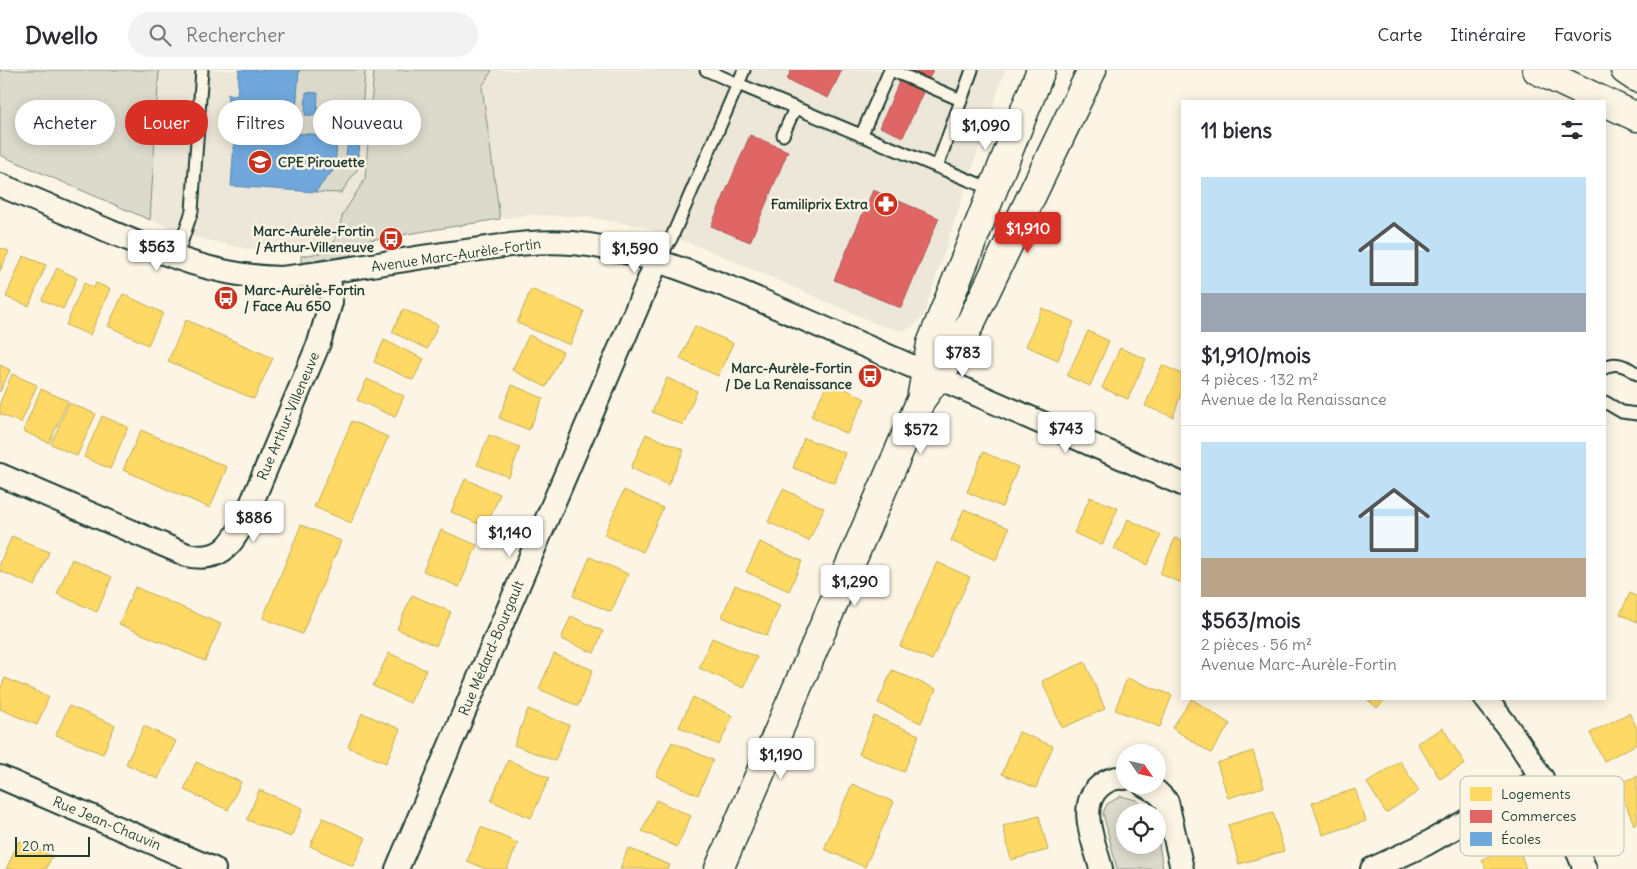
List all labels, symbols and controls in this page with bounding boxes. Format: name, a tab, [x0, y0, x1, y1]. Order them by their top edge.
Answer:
search box	[128, 12, 478, 57]
text: Dwello	[25, 20, 98, 50]
icon: search	[146, 21, 174, 49]
text: Rechercher	[186, 23, 285, 47]
text: Carte	[1377, 23, 1422, 46]
text: Itinéraire	[1450, 23, 1526, 46]
text: Favoris	[1554, 23, 1612, 46]
chip: Acheter	[15, 100, 115, 145]
chip: Louer	[125, 100, 208, 145]
chip: Filtres	[218, 100, 303, 145]
chip: Nouveau	[313, 100, 421, 145]
pin: $1,090	[945, 108, 1027, 151]
text: $1,090	[962, 115, 1010, 135]
icon: filters	[1558, 116, 1586, 144]
text: 11 biens	[1201, 117, 1272, 144]
school or university icon: CPE Pirouette	[247, 149, 273, 175]
place label: CPE Pirouette	[278, 153, 365, 171]
pharmacy icon: Familiprix Extra	[873, 191, 899, 217]
place label: Familiprix Extra	[771, 195, 868, 213]
icon: home	[1349, 209, 1439, 299]
pin: $1,910	[987, 212, 1069, 254]
text: $1,910	[1006, 218, 1050, 238]
place label: Marc-Aurèle-Fortin / Arthur-Villeneuve	[253, 222, 374, 256]
bus stop icon: Marc-Aurèle-Fortin / Arthur-Villeneuve	[378, 226, 404, 252]
pin: $563	[127, 230, 187, 272]
pin: $1,590	[594, 232, 676, 274]
street label: Avenue Marc-Aurèle-Fortin	[370, 234, 542, 276]
text: $563	[139, 236, 175, 256]
text: $1,590	[611, 238, 659, 258]
place label: Marc-Aurèle-Fortin / Face Au 650	[244, 281, 365, 315]
bus stop icon: Marc-Aurèle-Fortin / Face Au 650	[213, 285, 239, 311]
pin: $783	[933, 336, 993, 378]
text: $783	[945, 342, 981, 362]
text: $1,910/mois	[1201, 342, 1311, 369]
street label: Rue Arthur-Villeneuve	[253, 349, 323, 483]
place label: Marc-Aurèle-Fortin / De La Renaissance	[725, 359, 852, 393]
bus stop icon: Marc-Aurèle-Fortin / De La Renaissance	[857, 363, 883, 389]
text: 4 pièces · 132 m²	[1201, 369, 1318, 389]
text: Avenue de la Renaissance	[1201, 389, 1387, 409]
pin: $572	[891, 412, 951, 455]
pin: $743	[1036, 412, 1096, 454]
text: $743	[1049, 418, 1083, 438]
text: $572	[904, 419, 938, 439]
icon: home	[1349, 475, 1439, 565]
pin: $886	[224, 500, 284, 543]
text: $886	[236, 507, 272, 527]
pin: $1,140	[469, 516, 551, 558]
text: $1,140	[488, 522, 532, 542]
pin: $1,290	[814, 564, 896, 607]
text: $1,290	[832, 571, 878, 591]
street label: Rue Médard-Bourgault	[454, 578, 528, 718]
text: $563/mois	[1201, 607, 1301, 634]
text: 2 pièces · 56 m²	[1201, 634, 1312, 654]
text: Avenue Marc-Aurèle-Fortin	[1201, 654, 1397, 674]
pin: $1,190	[740, 738, 822, 780]
text: $1,190	[759, 744, 803, 764]
north arrow	[1116, 744, 1166, 794]
map controls	[1116, 744, 1166, 854]
legend	[1460, 776, 1624, 856]
text: Logements	[1501, 785, 1571, 803]
street label: Rue Jean-Chauvin	[50, 792, 164, 854]
button: locate	[1116, 804, 1166, 854]
text: Commerces	[1501, 807, 1576, 825]
text: Écoles	[1501, 830, 1541, 848]
scale bar	[15, 834, 90, 857]
text: 20 m	[22, 837, 55, 855]

